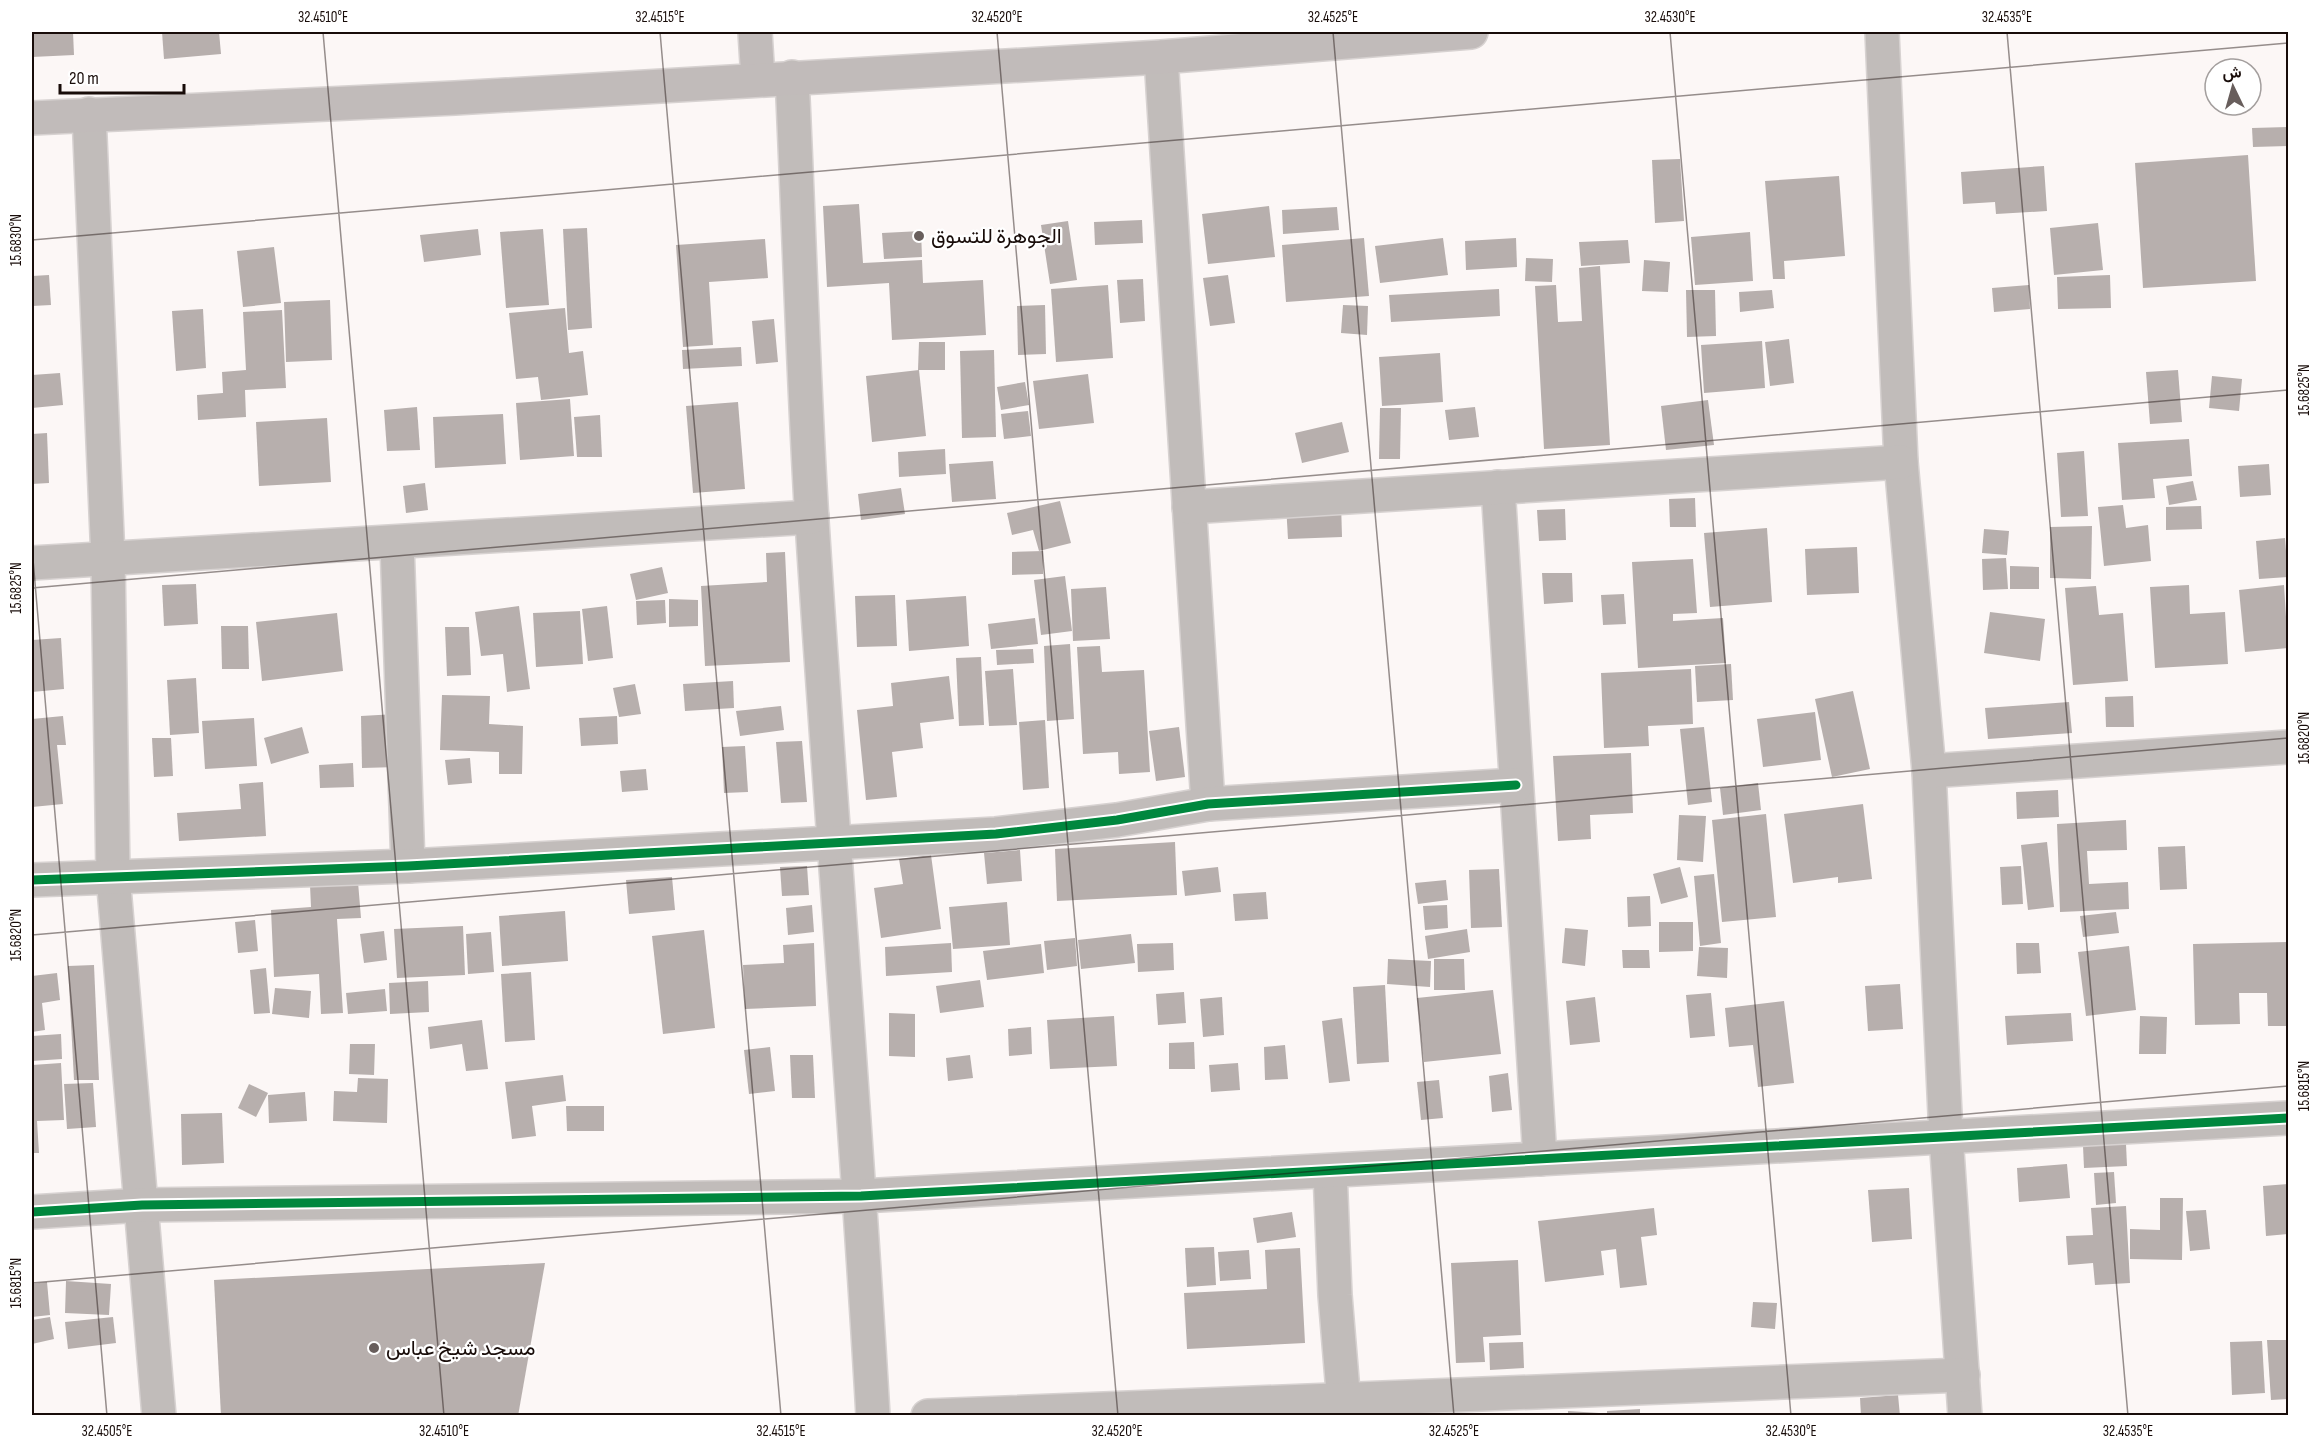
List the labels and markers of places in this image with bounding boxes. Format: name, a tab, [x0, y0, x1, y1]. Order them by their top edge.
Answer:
place label: الجوهرة للتسوق	[931, 224, 1062, 249]
marker: الجوهرة للتسوق	[912, 229, 926, 243]
place label: مسجد شيخ عباس	[386, 1336, 535, 1362]
marker: مسجد شيخ عباس	[367, 1341, 381, 1355]

